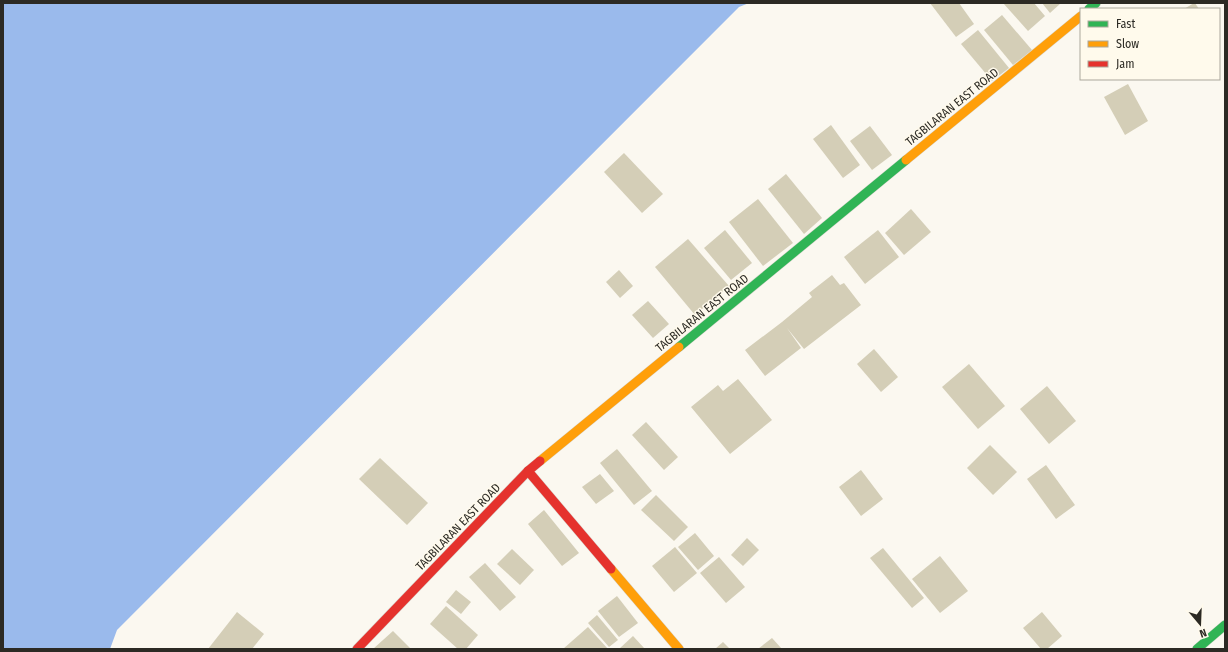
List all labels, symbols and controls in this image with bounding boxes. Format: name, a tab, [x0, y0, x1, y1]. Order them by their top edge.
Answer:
legend	[1080, 8, 1220, 80]
text: Fast	[1116, 17, 1135, 31]
text: Slow	[1116, 37, 1139, 51]
text: Jam	[1116, 57, 1134, 71]
street label: TAGBILARAN EAST ROAD	[903, 65, 1001, 149]
street label: TAGBILARAN EAST ROAD	[653, 271, 751, 355]
street label: TAGBILARAN EAST ROAD	[413, 481, 503, 573]
north arrow	[1180, 604, 1220, 644]
text: N	[1198, 626, 1208, 640]

